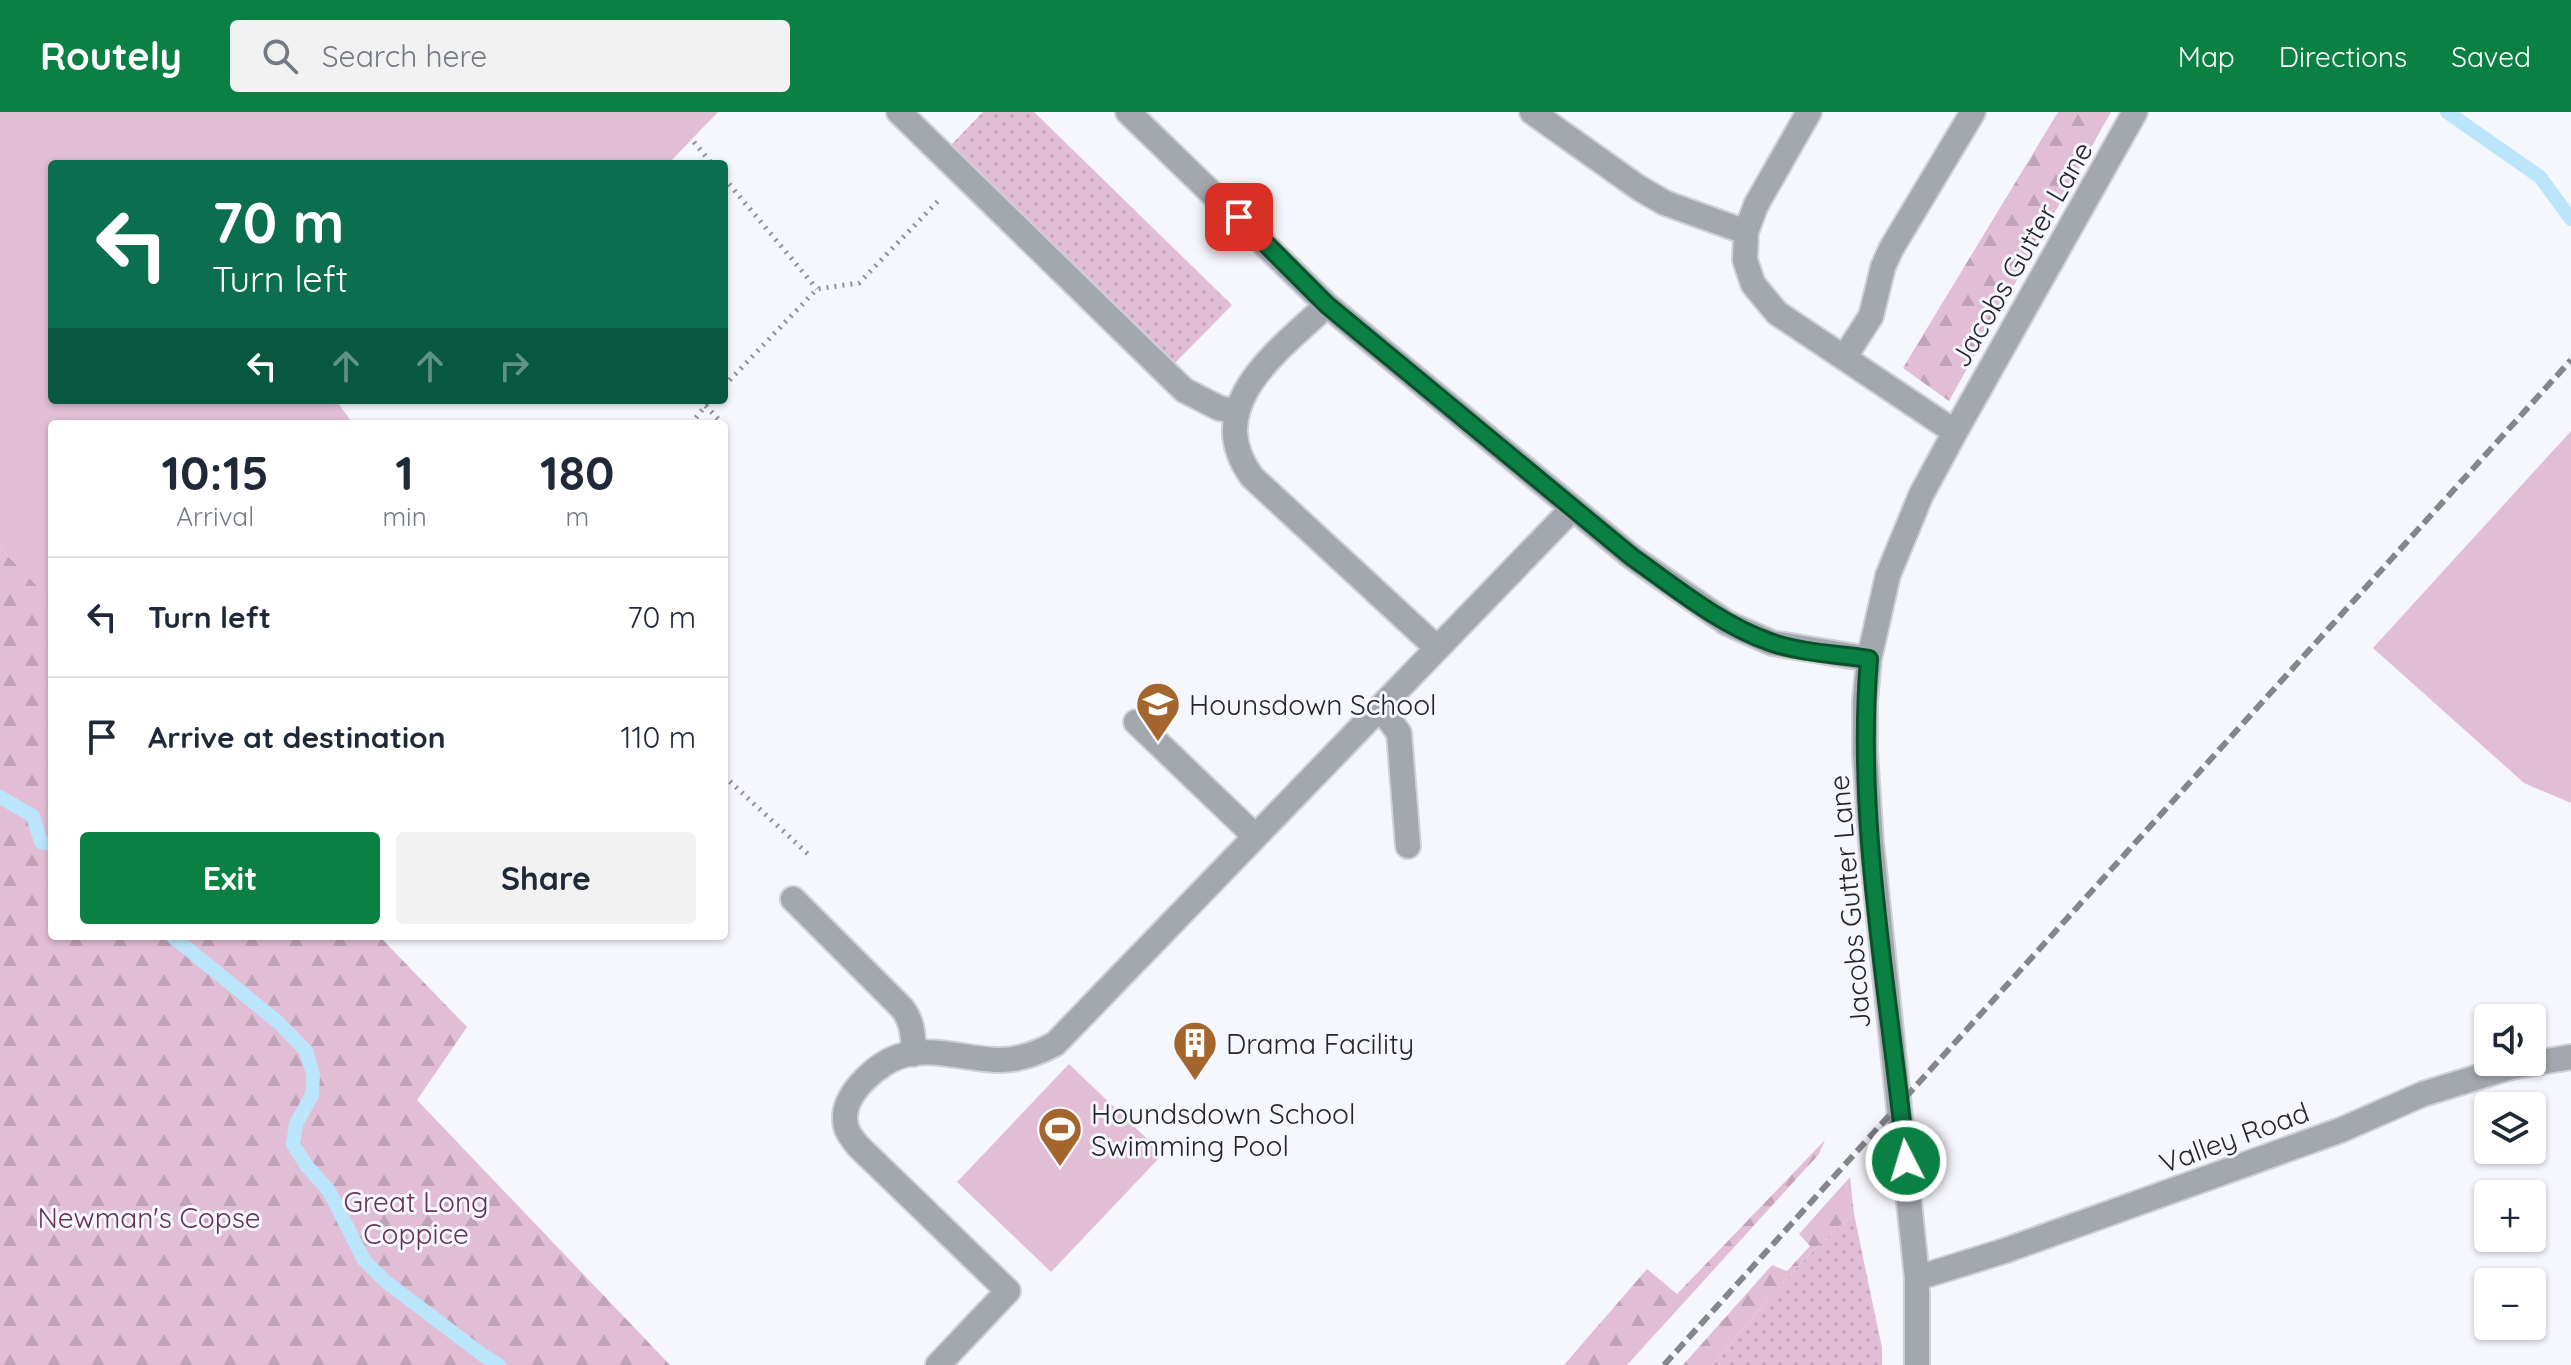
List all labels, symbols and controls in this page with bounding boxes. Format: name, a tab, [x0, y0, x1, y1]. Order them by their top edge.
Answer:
search box	[230, 20, 790, 92]
text: Routely	[40, 32, 182, 80]
icon: search	[258, 34, 302, 78]
text: Search here	[322, 37, 487, 75]
text: Map	[2178, 39, 2235, 74]
text: Directions	[2279, 39, 2407, 74]
text: Saved	[2451, 39, 2531, 74]
street label: Jacobs Gutter Lane	[1942, 135, 2100, 373]
pin	[1205, 183, 1273, 251]
text: 70 m	[212, 187, 344, 257]
icon: left	[80, 192, 184, 296]
icon: arrive	[1217, 195, 1261, 239]
text: Turn left	[212, 256, 348, 301]
icon: left	[240, 344, 284, 388]
icon: ahead	[324, 344, 368, 388]
icon: ahead	[408, 344, 452, 388]
icon: right	[492, 344, 536, 388]
text: 10:15	[161, 442, 269, 502]
text: 1	[395, 442, 414, 502]
text: 180	[540, 442, 615, 502]
text: Arrival	[176, 500, 254, 533]
text: min	[382, 500, 427, 533]
text: m	[565, 500, 589, 533]
icon: left	[80, 595, 124, 639]
text: Turn left	[148, 598, 271, 636]
text: 70 m	[627, 598, 696, 636]
school or university icon: Hounsdown School	[1134, 680, 1182, 743]
place label: Hounsdown School	[1189, 687, 1437, 722]
icon: arrive	[80, 715, 124, 759]
text: Arrive at destination	[148, 718, 446, 756]
text: 110 m	[620, 718, 696, 756]
street label: Jacobs Gutter Lane	[1820, 774, 1878, 1030]
button: Exit	[80, 832, 380, 924]
button: Share	[396, 832, 696, 924]
map controls	[2474, 1004, 2546, 1340]
button: sound	[2474, 1004, 2546, 1076]
building icon: Drama Facility	[1171, 1019, 1219, 1082]
place label: Drama Facility	[1226, 1026, 1414, 1061]
button: layers	[2474, 1092, 2546, 1164]
street label: Valley Road	[2154, 1094, 2314, 1180]
place label: Houndsdown School Swimming Pool	[1091, 1096, 1355, 1163]
sports icon: Houndsdown School Swimming Pool	[1036, 1105, 1084, 1168]
position arrow	[1864, 1119, 1948, 1203]
button: +	[2474, 1180, 2546, 1252]
park label: Great Long Coppice	[343, 1184, 489, 1251]
park label: Newman's Copse	[37, 1200, 261, 1235]
button: −	[2474, 1268, 2546, 1340]

